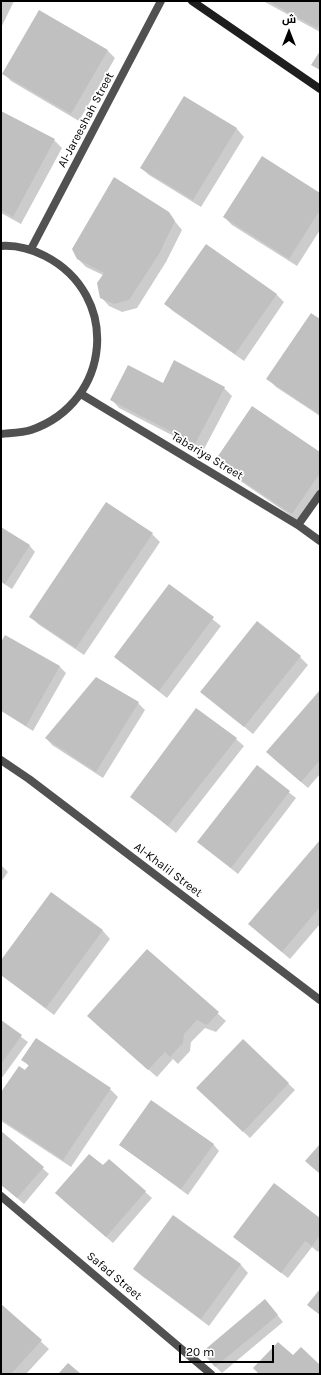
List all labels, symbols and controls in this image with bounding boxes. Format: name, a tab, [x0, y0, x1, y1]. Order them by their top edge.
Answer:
north arrow	[269, 12, 309, 52]
text: ش	[282, 13, 296, 26]
street label: Al-Jareeshah Street	[55, 70, 117, 170]
street label: Tabariya Street	[168, 429, 246, 483]
street label: Al-Khalil Street	[131, 840, 205, 900]
street label: Safad Street	[84, 1249, 144, 1303]
scale bar	[181, 1337, 276, 1363]
text: 20 m	[186, 1345, 214, 1359]

